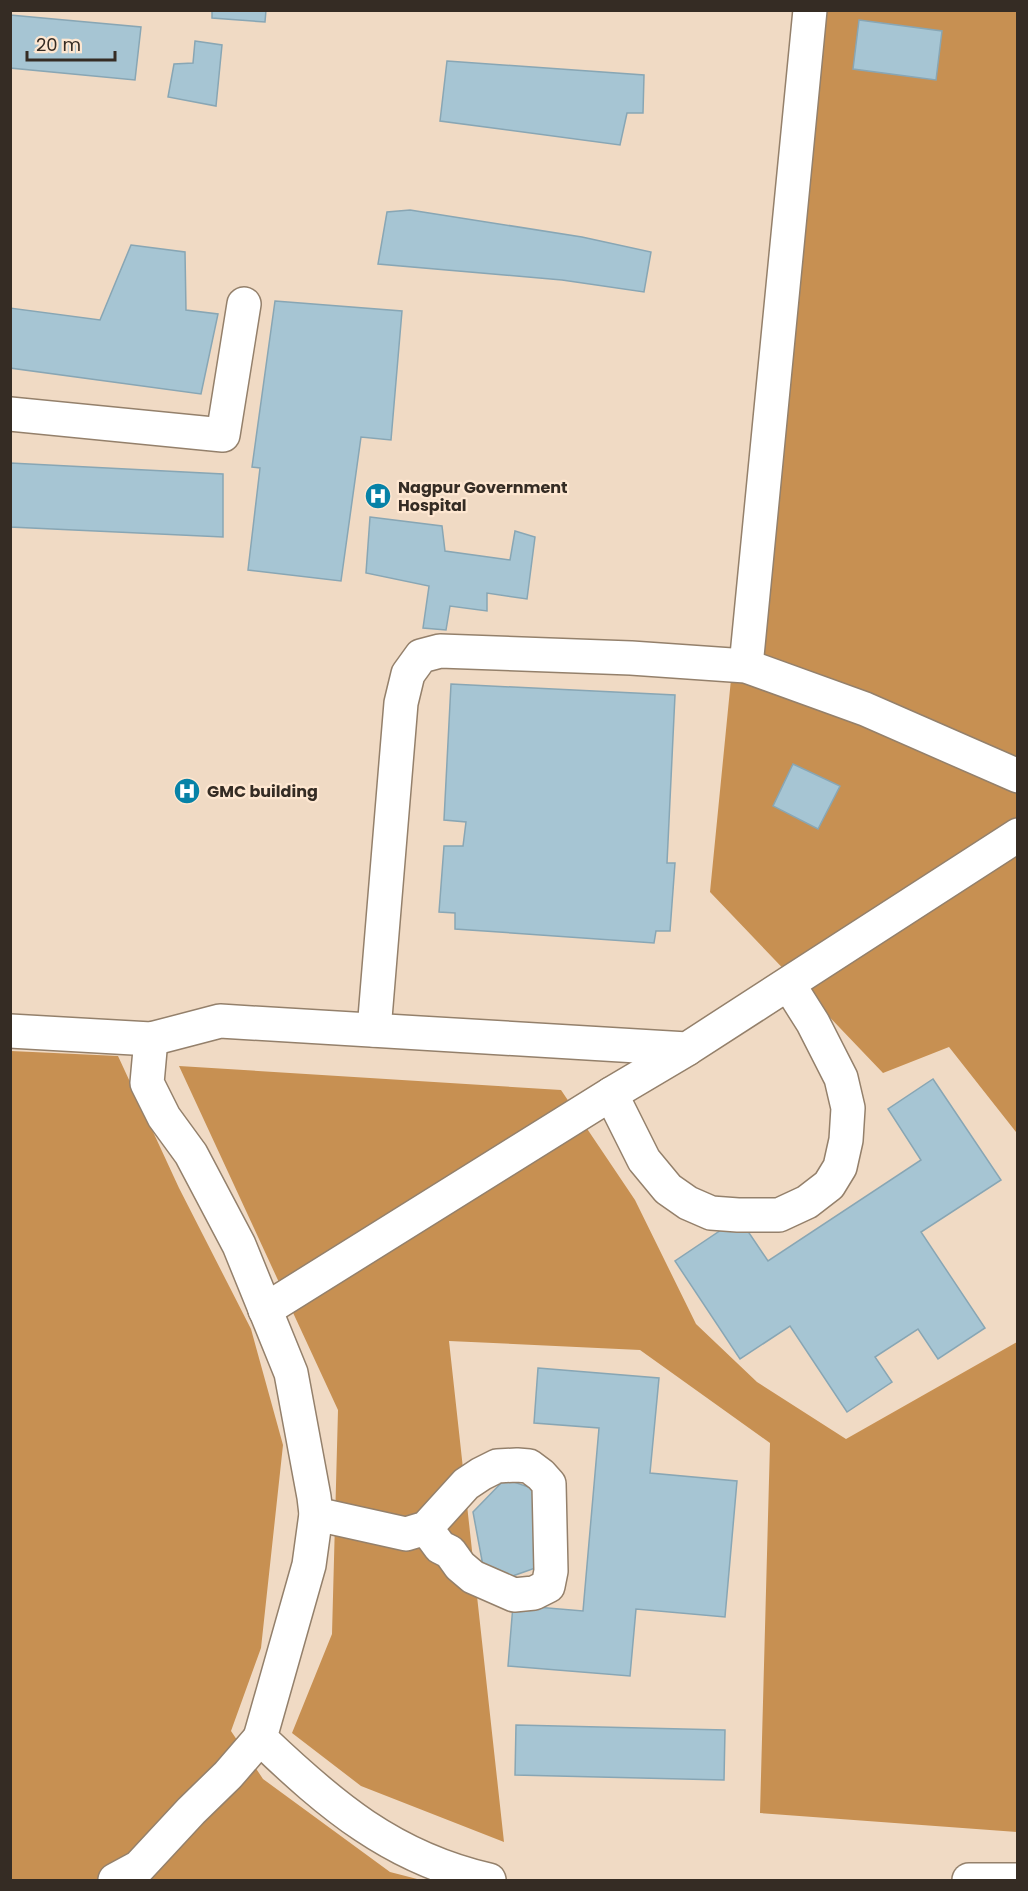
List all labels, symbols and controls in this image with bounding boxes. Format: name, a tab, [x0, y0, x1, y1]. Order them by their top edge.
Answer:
scale bar	[27, 24, 116, 62]
text: 20 m	[36, 32, 81, 57]
place label: Nagpur Government Hospital	[398, 476, 568, 517]
hospital icon: Nagpur Government Hospital	[363, 481, 393, 511]
hospital icon: GMC building	[172, 776, 202, 806]
place label: GMC building	[207, 780, 318, 803]

